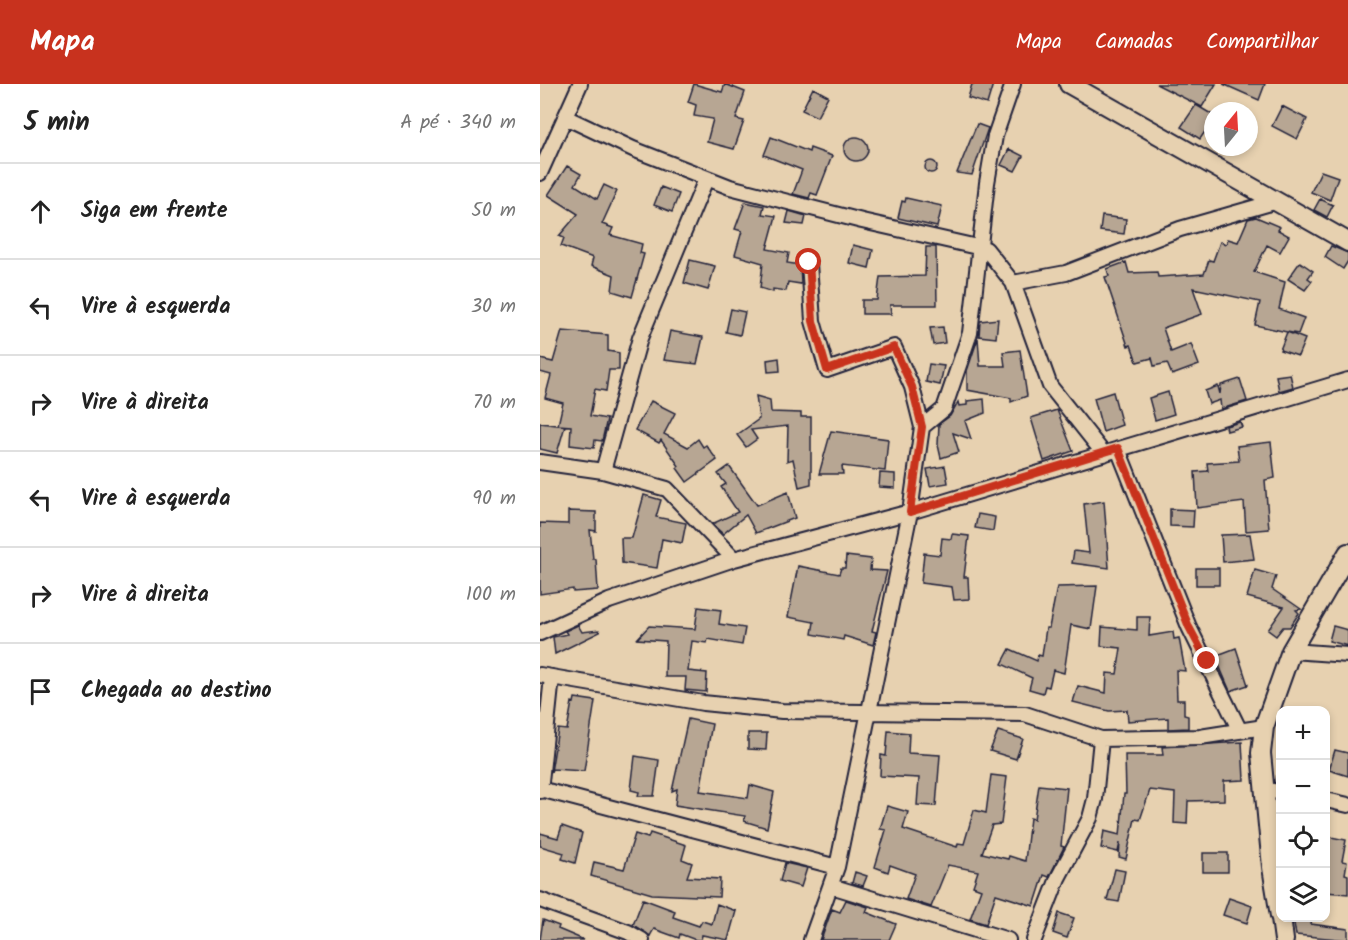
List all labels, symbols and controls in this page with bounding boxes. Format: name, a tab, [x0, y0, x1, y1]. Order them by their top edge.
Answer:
text: Mapa	[30, 20, 95, 65]
text: Mapa	[1015, 26, 1062, 59]
text: Camadas	[1095, 26, 1173, 59]
text: Compartilhar	[1206, 26, 1318, 59]
text: 5 min	[24, 102, 90, 144]
north arrow	[1204, 102, 1258, 156]
text: A pé · 340 m	[400, 107, 516, 139]
text: Siga em frente	[81, 194, 227, 229]
icon: ahead	[24, 195, 57, 228]
text: 50 m	[471, 195, 516, 227]
route start	[795, 248, 821, 274]
text: Vire à esquerda	[81, 290, 230, 325]
icon: left	[24, 291, 57, 324]
text: 30 m	[471, 291, 516, 323]
text: Vire à direita	[81, 386, 209, 421]
icon: right	[24, 387, 57, 420]
text: 70 m	[473, 387, 516, 419]
text: Vire à esquerda	[81, 482, 230, 517]
icon: left	[24, 483, 57, 516]
text: 90 m	[472, 483, 516, 515]
text: Vire à direita	[81, 578, 209, 613]
icon: right	[24, 579, 57, 612]
text: 100 m	[466, 579, 516, 611]
route end	[1193, 647, 1219, 673]
text: Chegada ao destino	[81, 674, 272, 709]
icon: arrive	[24, 675, 57, 708]
map controls	[1276, 706, 1330, 922]
button: +	[1276, 706, 1330, 760]
button: −	[1276, 760, 1330, 814]
button: locate	[1276, 814, 1330, 868]
button: layers	[1276, 868, 1330, 922]

